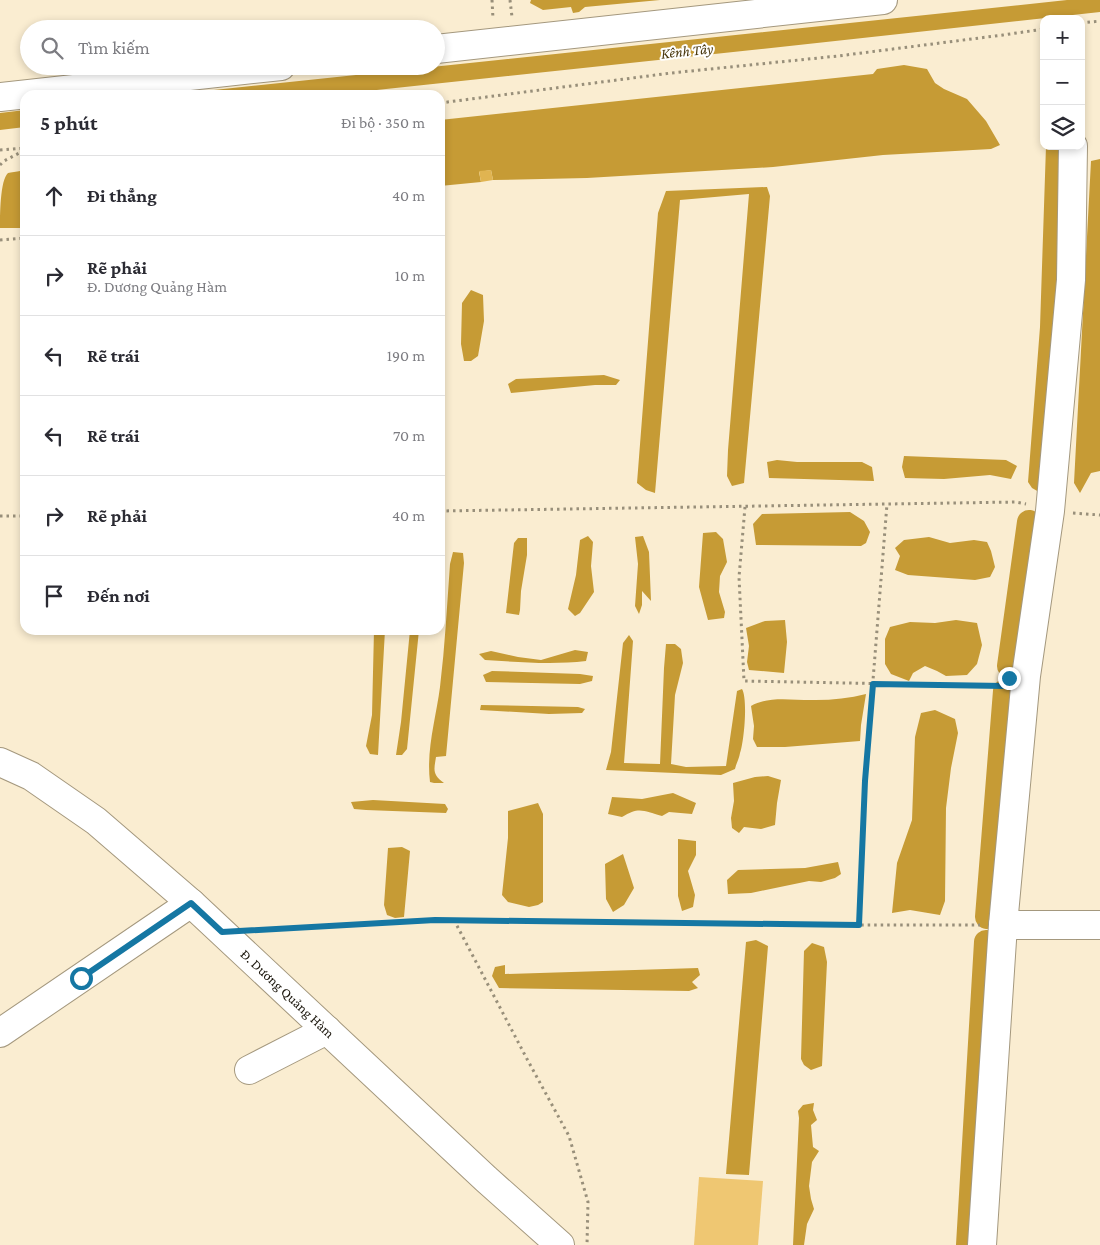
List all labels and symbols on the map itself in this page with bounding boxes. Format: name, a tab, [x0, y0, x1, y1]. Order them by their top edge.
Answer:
water label: Kênh Tây	[660, 40, 714, 63]
route end	[998, 667, 1021, 690]
street label: Đ. Dương Quảng Hàm	[237, 946, 338, 1041]
route start	[70, 967, 93, 990]

